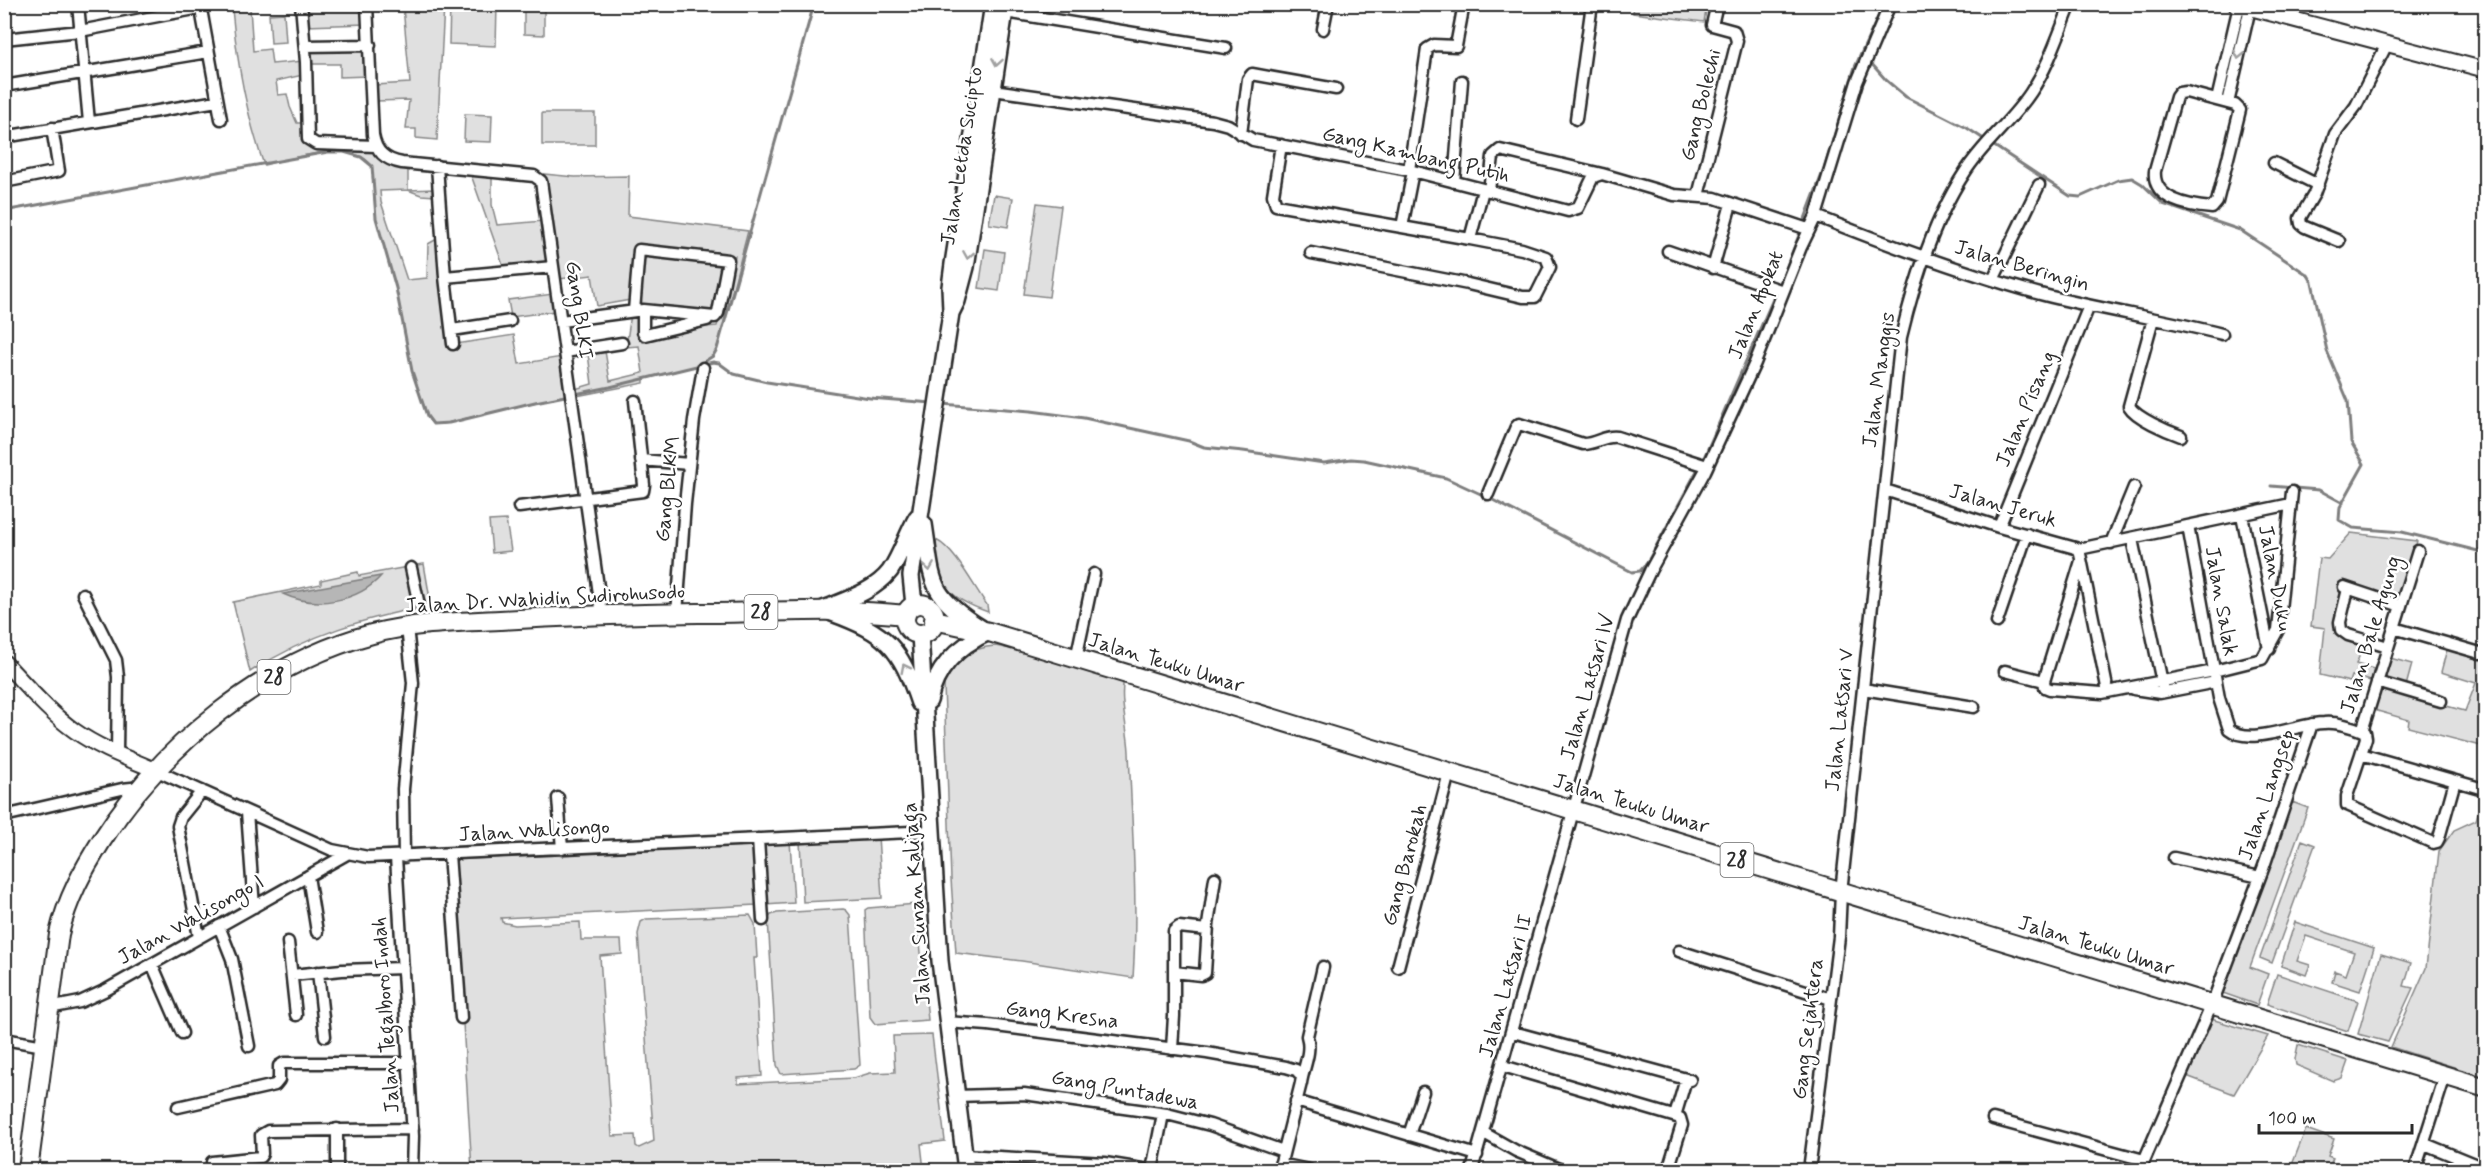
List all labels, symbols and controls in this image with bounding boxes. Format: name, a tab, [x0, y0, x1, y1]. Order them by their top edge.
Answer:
street label: Gang Bolechi	[1674, 46, 1729, 164]
one-way arrow	[2233, 50, 2246, 60]
one-way arrow	[992, 58, 1004, 67]
street label: Jalan Letda Sucipto	[934, 65, 990, 247]
street label: Gang Kambang Putih	[1319, 120, 1513, 192]
street label: Jalan Beringin	[1951, 233, 2093, 299]
street label: Jalan Apokat	[1721, 246, 1792, 364]
one-way arrow	[962, 250, 974, 260]
street label: Gang BLKI	[557, 259, 600, 361]
street label: Jalan Manggis	[1856, 310, 1903, 450]
street label: Jalan Pisang	[1989, 347, 2063, 471]
street label: Gang BLKM	[649, 435, 688, 543]
street label: Jalan Jeruk	[1946, 477, 2060, 535]
street label: Jalan Duku	[2251, 522, 2299, 634]
street label: Jalan Salak	[2198, 544, 2244, 658]
street label: Jalan Bale Agung	[2334, 553, 2409, 718]
one-way arrow	[923, 562, 935, 571]
street label: Jalan Dr. Wahidin Sudirohusodo	[404, 578, 686, 620]
road number: 28	[744, 595, 777, 629]
street label: Jalan Latsari IV	[1554, 610, 1622, 763]
street label: Jalan Teuku Umar	[1085, 626, 1248, 700]
street label: Jalan Latsari V	[1819, 647, 1861, 793]
road number: 28	[258, 660, 290, 694]
one-way arrow	[901, 664, 912, 674]
street label: Jalan Langsep	[2232, 726, 2303, 864]
street label: Jalan Teuku Umar	[1550, 767, 1713, 841]
street label: Jalan Sunan Kalijaga	[896, 801, 940, 1006]
street label: Gang Barokah	[1375, 801, 1436, 929]
street label: Jalan Walisongo	[458, 813, 610, 850]
road number: 28	[1720, 843, 1754, 877]
street label: Jalan Walisongo I	[113, 868, 270, 973]
street label: Jalan Teuku Umar	[2015, 909, 2178, 983]
street label: Jalan Latsari II	[1472, 911, 1540, 1061]
street label: Jalan Tegalboro Indah	[365, 916, 409, 1114]
street label: Gang Sejahtera	[1785, 957, 1832, 1101]
street label: Gang Kresna	[1004, 994, 1120, 1037]
street label: Gang Puntadewa	[1049, 1063, 1201, 1118]
scale bar	[2259, 1097, 2412, 1135]
text: 100 m	[2268, 1107, 2316, 1131]

